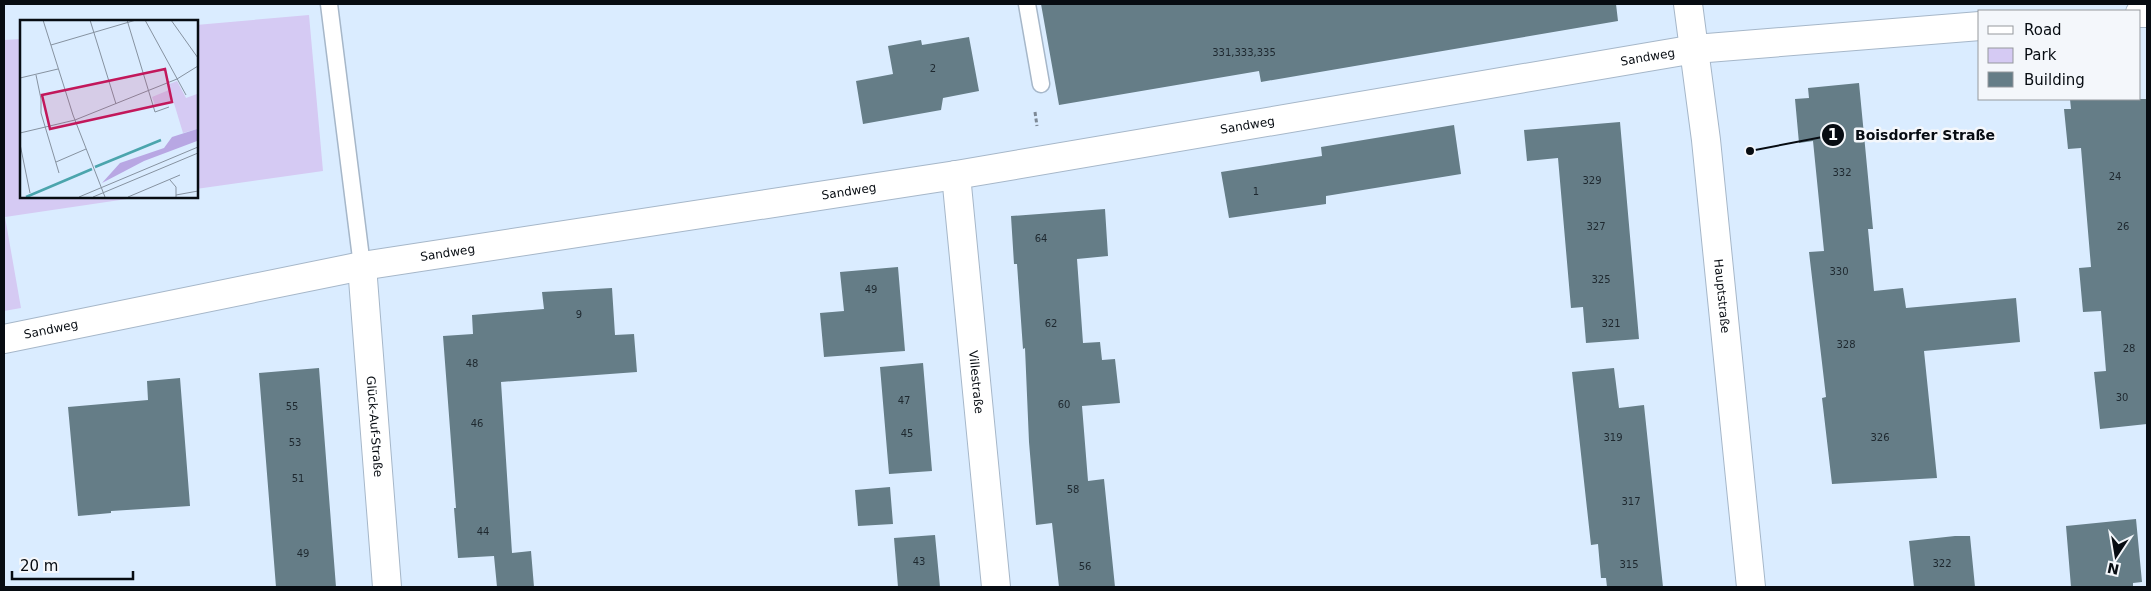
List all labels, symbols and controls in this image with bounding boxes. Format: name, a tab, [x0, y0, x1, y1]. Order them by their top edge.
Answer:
legend	[1978, 10, 2141, 100]
inset map	[20, 20, 198, 198]
text: Road	[2024, 21, 2062, 39]
street label: Sandweg	[1619, 46, 1676, 69]
text: Park	[2024, 46, 2057, 64]
house number: 331,333,335	[1212, 47, 1276, 58]
house number: 2	[930, 63, 936, 74]
text: Building	[2024, 71, 2085, 89]
street label: Sandweg	[1219, 114, 1276, 137]
callout: Boisdorfer Straße	[1820, 120, 2005, 149]
text: 1	[1828, 126, 1838, 144]
text: Boisdorfer Straße	[1855, 127, 1995, 143]
house number: 332	[1832, 167, 1852, 178]
house number: 24	[2109, 171, 2121, 182]
house number: 329	[1582, 175, 1602, 186]
street label: Sandweg	[821, 180, 877, 202]
house number: 1	[1253, 186, 1259, 197]
house number: 327	[1586, 221, 1606, 232]
house number: 26	[2117, 221, 2129, 232]
house number: 64	[1035, 233, 1047, 244]
street label: Sandweg	[419, 242, 476, 264]
street label: Hauptstraße	[1711, 258, 1732, 334]
house number: 330	[1829, 266, 1849, 277]
house number: 325	[1591, 274, 1611, 285]
house number: 49	[865, 284, 877, 295]
house number: 9	[576, 309, 582, 320]
street label: Sandweg	[23, 317, 79, 342]
house number: 62	[1045, 318, 1057, 329]
house number: 321	[1601, 318, 1621, 329]
house number: 328	[1836, 339, 1856, 350]
house number: 28	[2123, 343, 2135, 354]
street label: Villestraße	[966, 350, 986, 414]
house number: 48	[466, 358, 478, 369]
street label: Glück-Auf-Straße	[364, 375, 385, 478]
house number: 30	[2116, 392, 2128, 403]
house number: 47	[898, 395, 910, 406]
house number: 60	[1058, 399, 1070, 410]
house number: 55	[286, 401, 298, 412]
house number: 46	[471, 418, 483, 429]
house number: 45	[901, 428, 913, 439]
house number: 319	[1603, 432, 1623, 443]
house number: 326	[1870, 432, 1890, 443]
house number: 53	[289, 437, 301, 448]
house number: 51	[292, 473, 304, 484]
house number: 58	[1067, 484, 1079, 495]
house number: 317	[1621, 496, 1641, 507]
house number: 44	[477, 526, 489, 537]
north arrow	[2091, 531, 2141, 581]
scale bar	[12, 548, 134, 580]
house number: 49	[297, 548, 309, 559]
house number: 43	[913, 556, 925, 567]
text: 20 m	[20, 557, 58, 575]
house number: 322	[1932, 558, 1952, 569]
house number: 315	[1619, 559, 1639, 570]
text: N	[2106, 560, 2121, 578]
house number: 56	[1079, 561, 1091, 572]

